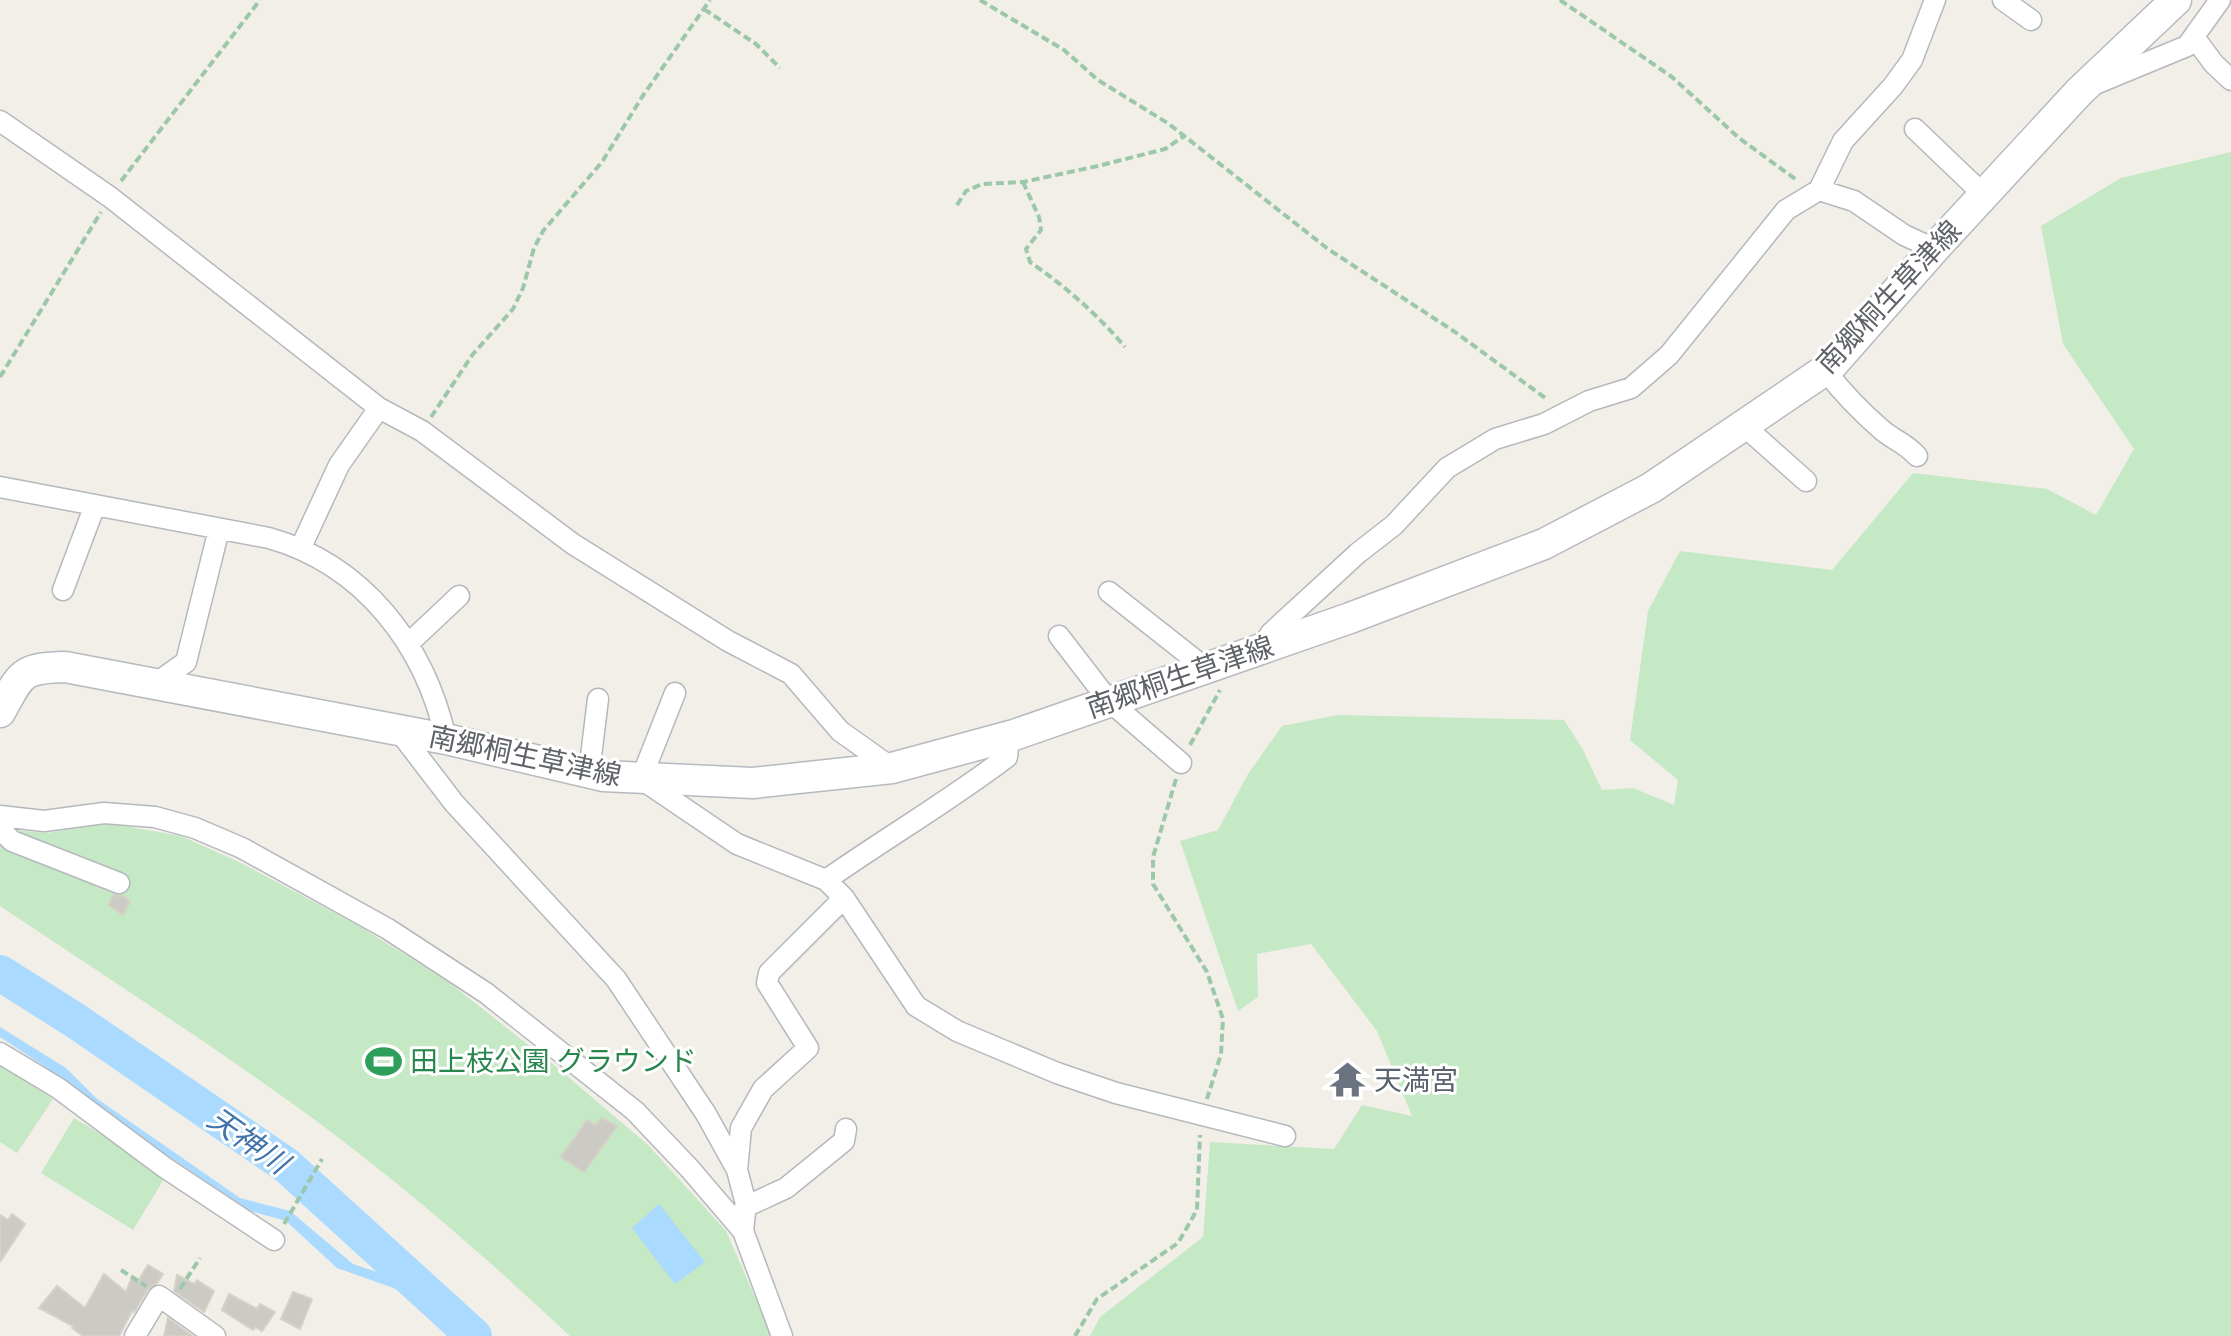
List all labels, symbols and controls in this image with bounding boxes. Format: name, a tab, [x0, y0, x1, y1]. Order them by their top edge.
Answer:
street label: 南郷桐生草津線	[1810, 214, 1968, 380]
street label: 南郷桐生草津線	[1082, 629, 1278, 725]
street label: 南郷桐生草津線	[426, 719, 624, 793]
sports icon: 田上枝公園 グラウンド	[365, 1042, 403, 1080]
place label: 田上枝公園 グラウンド	[410, 1045, 697, 1078]
temple icon: 天満宮	[1329, 1061, 1367, 1099]
place label: 天満宮	[1374, 1064, 1458, 1097]
water label: 天神川	[201, 1100, 298, 1183]

